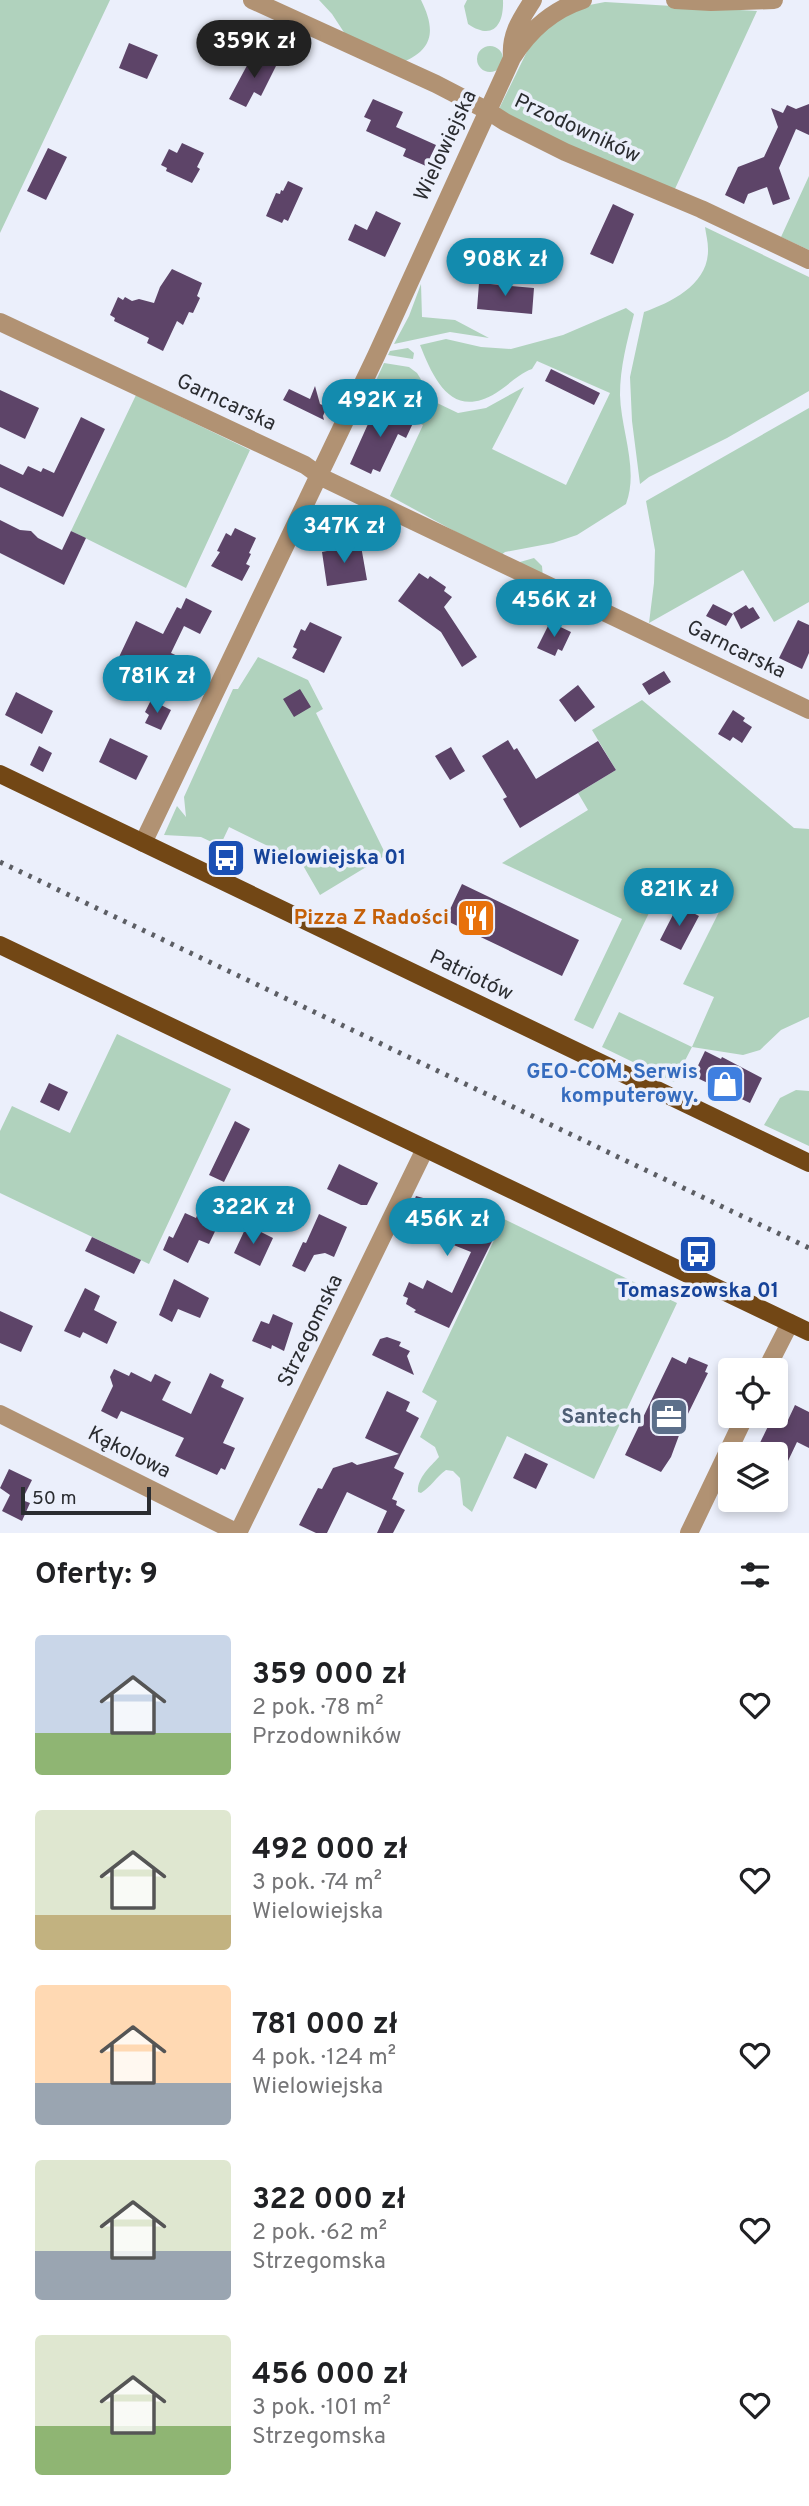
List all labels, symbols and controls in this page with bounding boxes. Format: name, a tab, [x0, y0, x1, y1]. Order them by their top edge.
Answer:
pin: 359K zł	[189, 20, 319, 80]
text: 359K zł	[212, 28, 296, 57]
street label: Wielowiejska	[408, 86, 484, 206]
street label: Przodowników	[509, 88, 645, 170]
pin: 908K zł	[440, 238, 570, 298]
text: 908K zł	[463, 246, 547, 275]
street label: Garncarska	[172, 368, 280, 438]
pin: 492K zł	[315, 380, 445, 439]
text: 492K zł	[338, 387, 422, 416]
pin: 347K zł	[279, 505, 409, 565]
text: 347K zł	[303, 513, 385, 542]
pin: 456K zł	[489, 580, 619, 639]
text: 456K zł	[512, 587, 596, 616]
street label: Garncarska	[682, 614, 790, 686]
pin: 781K zł	[92, 656, 222, 715]
text: 781K zł	[119, 663, 195, 692]
bus stop icon: Wielowiejska 01	[205, 837, 247, 879]
place label: Wielowiejska 01	[253, 845, 407, 872]
pin: 821K zł	[614, 869, 744, 928]
text: 821K zł	[640, 876, 718, 905]
restaurant icon: Pizza Z Radości	[455, 897, 497, 939]
place label: Pizza Z Radości	[294, 905, 449, 932]
street label: Patriotów	[425, 944, 517, 1008]
place label: GEO-COM. Serwis komputerowy.	[526, 1059, 698, 1110]
shop icon: GEO-COM. Serwis komputerowy.	[704, 1063, 746, 1105]
pin: 322K zł	[188, 1186, 318, 1246]
text: 322K zł	[212, 1194, 294, 1223]
pin: 456K zł	[382, 1198, 512, 1258]
text: 456K zł	[405, 1206, 489, 1235]
bus stop icon: Tomaszowska 01	[677, 1233, 719, 1275]
street label: Strzegomska	[272, 1270, 350, 1392]
place label: Tomaszowska 01	[617, 1278, 779, 1305]
map controls	[718, 1358, 788, 1512]
button: locate	[718, 1358, 788, 1428]
office icon: Santech	[648, 1396, 690, 1438]
place label: Santech	[561, 1404, 642, 1431]
street label: Kąkolowa	[83, 1421, 175, 1485]
button: layers	[718, 1442, 788, 1512]
scale bar	[21, 1484, 150, 1516]
text: 50 m	[32, 1487, 77, 1511]
icon: filters	[736, 1556, 774, 1594]
text: Oferty: 9	[35, 1557, 158, 1594]
text: 359 000 zł	[252, 1657, 406, 1694]
icon: home	[91, 1663, 175, 1747]
icon: heart	[736, 1686, 774, 1724]
text: 2 pok. · 78 m²	[252, 1694, 384, 1723]
text: Przodowników	[252, 1723, 401, 1752]
text: 492 000 zł	[252, 1832, 408, 1869]
icon: home	[91, 1838, 175, 1922]
icon: heart	[736, 1861, 774, 1899]
text: 3 pok. · 74 m²	[252, 1869, 382, 1898]
text: Wielowiejska	[252, 1898, 383, 1927]
text: 781 000 zł	[252, 2007, 397, 2044]
icon: home	[91, 2013, 175, 2097]
icon: heart	[736, 2036, 774, 2074]
text: 4 pok. · 124 m²	[252, 2044, 396, 2073]
text: Wielowiejska	[252, 2073, 383, 2102]
text: 322 000 zł	[252, 2182, 406, 2219]
icon: home	[91, 2188, 175, 2272]
icon: heart	[736, 2211, 774, 2249]
text: 2 pok. · 62 m²	[252, 2219, 387, 2248]
text: Strzegomska	[252, 2248, 386, 2277]
text: 456 000 zł	[252, 2357, 407, 2394]
icon: home	[91, 2363, 175, 2447]
icon: heart	[736, 2386, 774, 2424]
text: 3 pok. · 101 m²	[252, 2394, 391, 2423]
text: Strzegomska	[252, 2423, 386, 2452]

